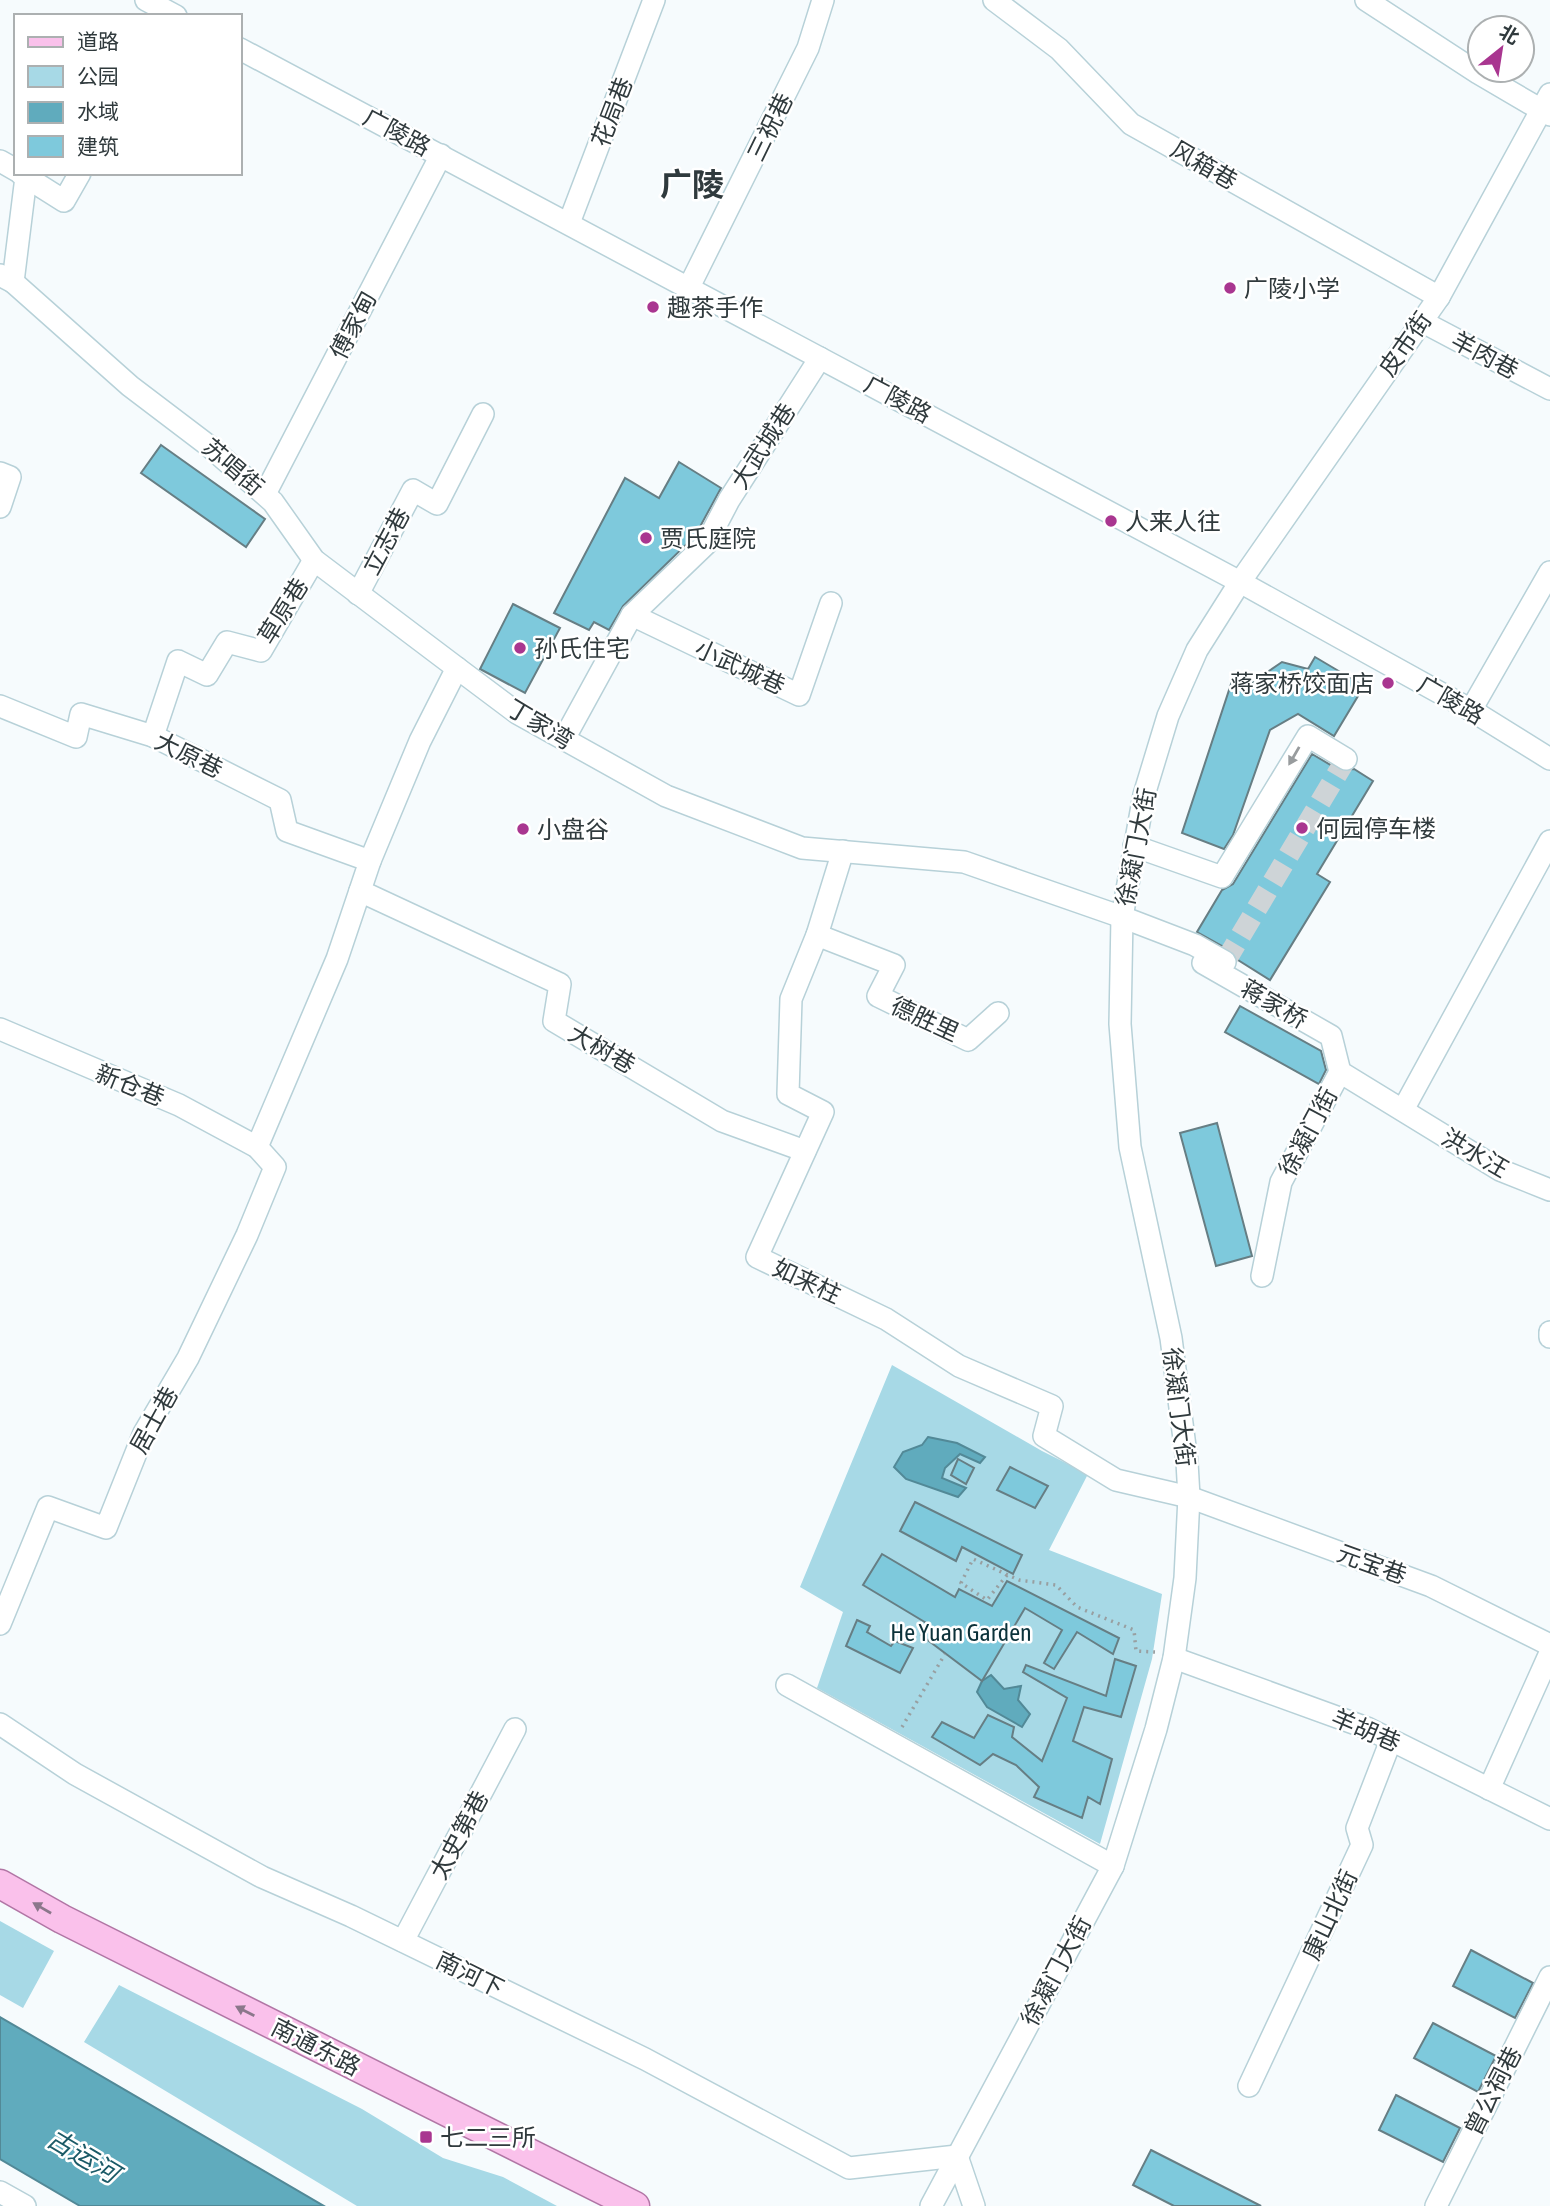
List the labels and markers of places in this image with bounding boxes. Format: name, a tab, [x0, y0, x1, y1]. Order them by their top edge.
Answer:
place label: 广陵小学	[1244, 275, 1340, 302]
marker: 广陵小学	[1222, 280, 1238, 296]
place label: 趣茶手作	[667, 294, 763, 321]
marker: 趣茶手作	[645, 299, 661, 315]
place label: 人来人往	[1125, 508, 1221, 535]
marker: 人来人往	[1103, 513, 1119, 529]
place label: 贾氏庭院	[660, 525, 756, 552]
marker: 贾氏庭院	[638, 530, 654, 546]
place label: 孙氏住宅	[534, 635, 630, 662]
marker: 孙氏住宅	[512, 640, 528, 656]
place label: 蒋家桥饺面店	[1230, 670, 1374, 697]
marker: 蒋家桥饺面店	[1380, 675, 1396, 691]
place label: 何园停车楼	[1316, 815, 1436, 842]
place label: 小盘谷	[537, 816, 609, 843]
marker: 何园停车楼	[1294, 820, 1310, 836]
marker: 小盘谷	[515, 821, 531, 837]
place label: 七二三所	[440, 2124, 536, 2151]
marker: 七二三所	[418, 2129, 434, 2145]

